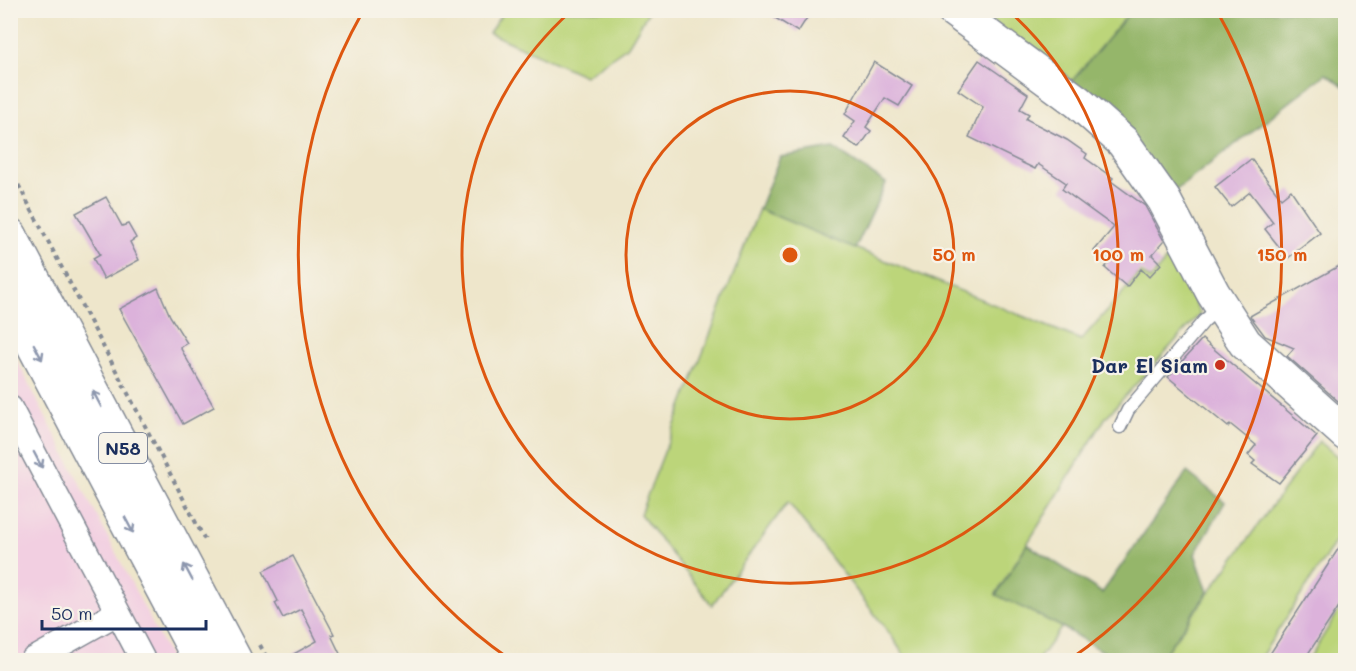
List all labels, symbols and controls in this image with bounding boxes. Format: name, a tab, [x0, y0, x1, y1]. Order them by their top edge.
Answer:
text: 50 m	[933, 242, 975, 266]
text: 100 m	[1092, 242, 1144, 266]
text: 150 m	[1257, 242, 1307, 266]
centre of rings	[780, 245, 800, 265]
one-way arrow	[33, 343, 44, 361]
place label: Dar El Siam	[1091, 352, 1208, 378]
marker: Dar El Siam	[1213, 358, 1227, 372]
one-way arrow	[91, 390, 103, 408]
road number: N58	[99, 433, 147, 463]
one-way arrow	[32, 451, 44, 469]
one-way arrow	[123, 516, 135, 533]
one-way arrow	[182, 563, 194, 581]
scale bar	[42, 593, 206, 631]
text: 50 m	[51, 601, 93, 625]

